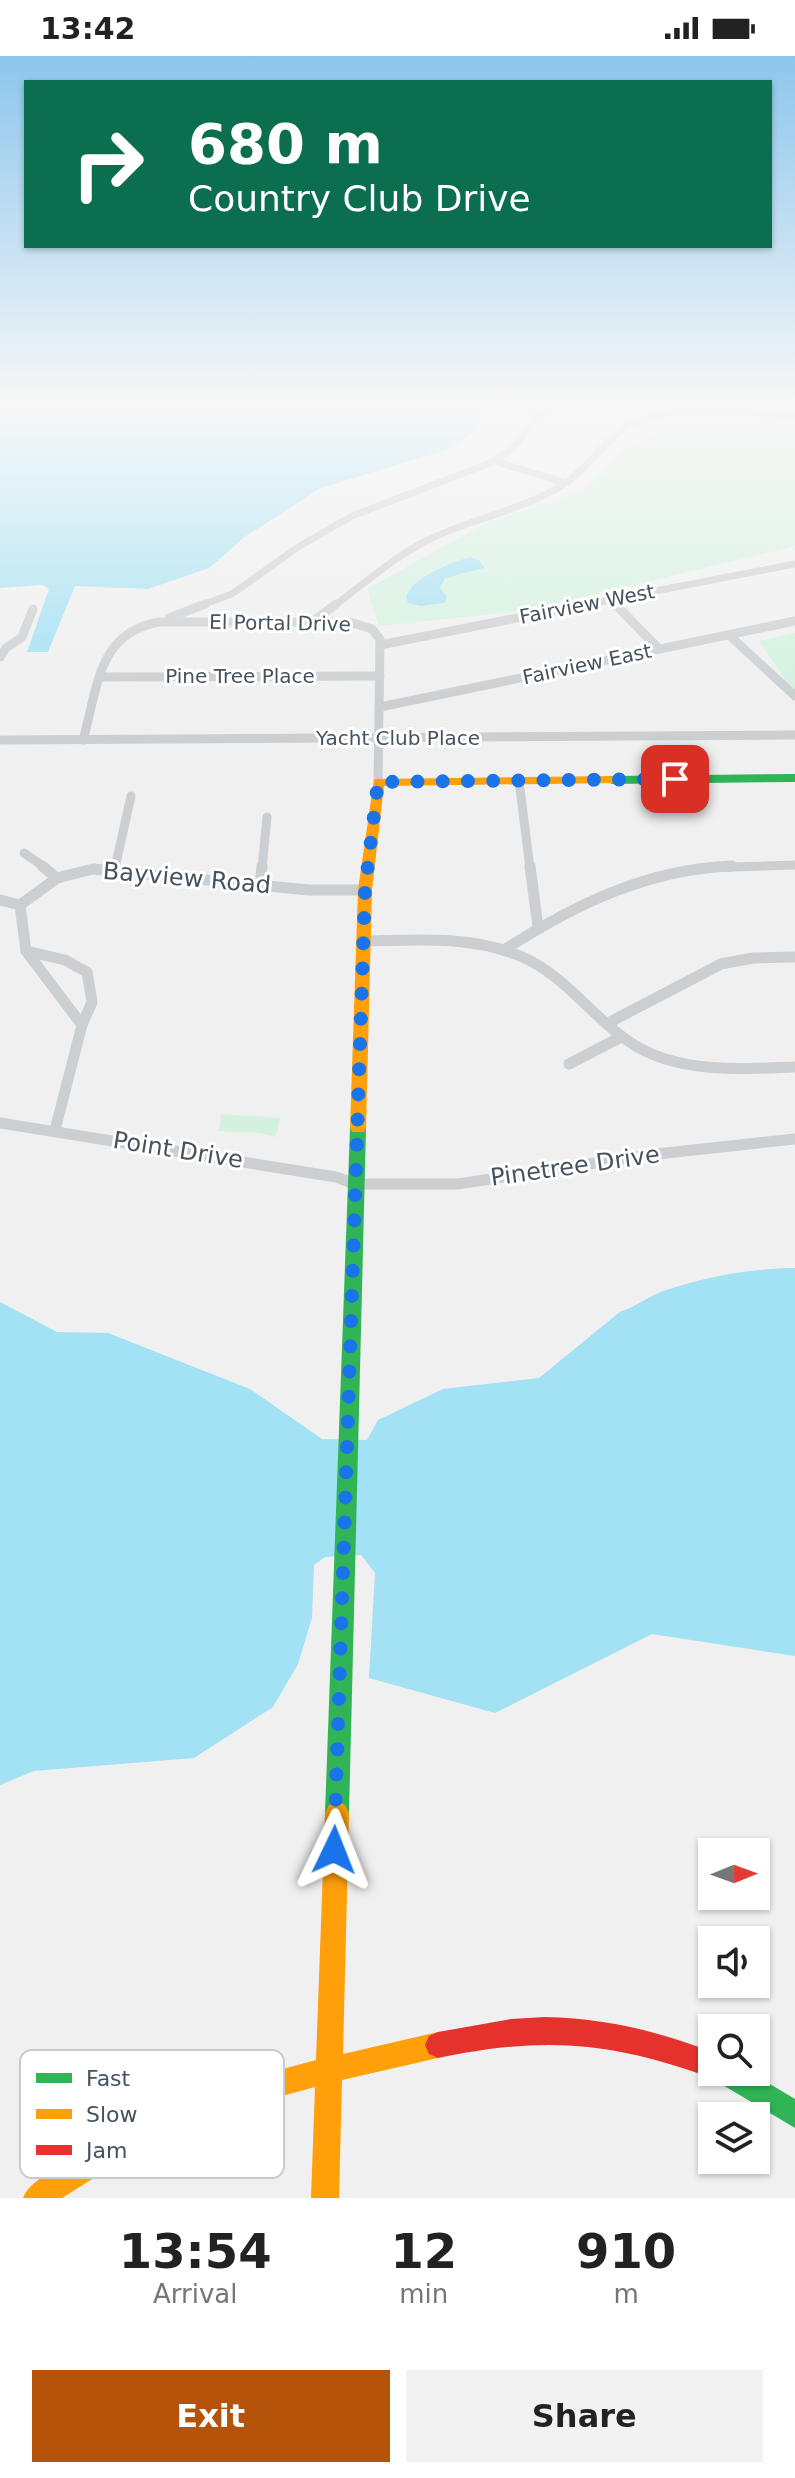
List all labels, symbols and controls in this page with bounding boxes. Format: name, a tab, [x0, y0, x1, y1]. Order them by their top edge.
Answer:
text: 13:42	[40, 11, 136, 46]
text: 680 m	[188, 111, 383, 176]
icon: right	[56, 112, 160, 216]
text: Country Club Drive	[188, 178, 531, 219]
street label: Fairview West	[517, 579, 657, 629]
street label: El Portal Drive	[209, 610, 351, 636]
street label: Fairview East	[520, 639, 654, 689]
street label: Pine Tree Place	[165, 664, 315, 688]
street label: Yacht Club Place	[315, 726, 480, 750]
pin	[641, 745, 709, 813]
icon: arrive	[653, 757, 697, 801]
street label: Bayview Road	[102, 857, 272, 899]
street label: Point Drive	[111, 1126, 245, 1174]
street label: Pinetree Drive	[489, 1140, 661, 1192]
position arrow	[292, 1808, 376, 1892]
north arrow	[698, 1838, 770, 1910]
map controls	[698, 1838, 770, 2174]
button: sound	[698, 1926, 770, 1998]
button: search	[698, 2014, 770, 2086]
legend	[20, 2050, 284, 2178]
text: Fast	[86, 2066, 131, 2091]
text: Slow	[86, 2102, 138, 2127]
button: layers	[698, 2102, 770, 2174]
text: Jam	[84, 2138, 127, 2163]
text: 13:54	[119, 2223, 272, 2279]
text: 12	[390, 2223, 457, 2279]
text: 910	[576, 2223, 676, 2279]
text: Arrival	[153, 2279, 237, 2309]
text: min	[399, 2279, 448, 2309]
text: m	[613, 2279, 639, 2309]
button: Exit	[32, 2370, 390, 2462]
button: Share	[406, 2370, 763, 2462]

